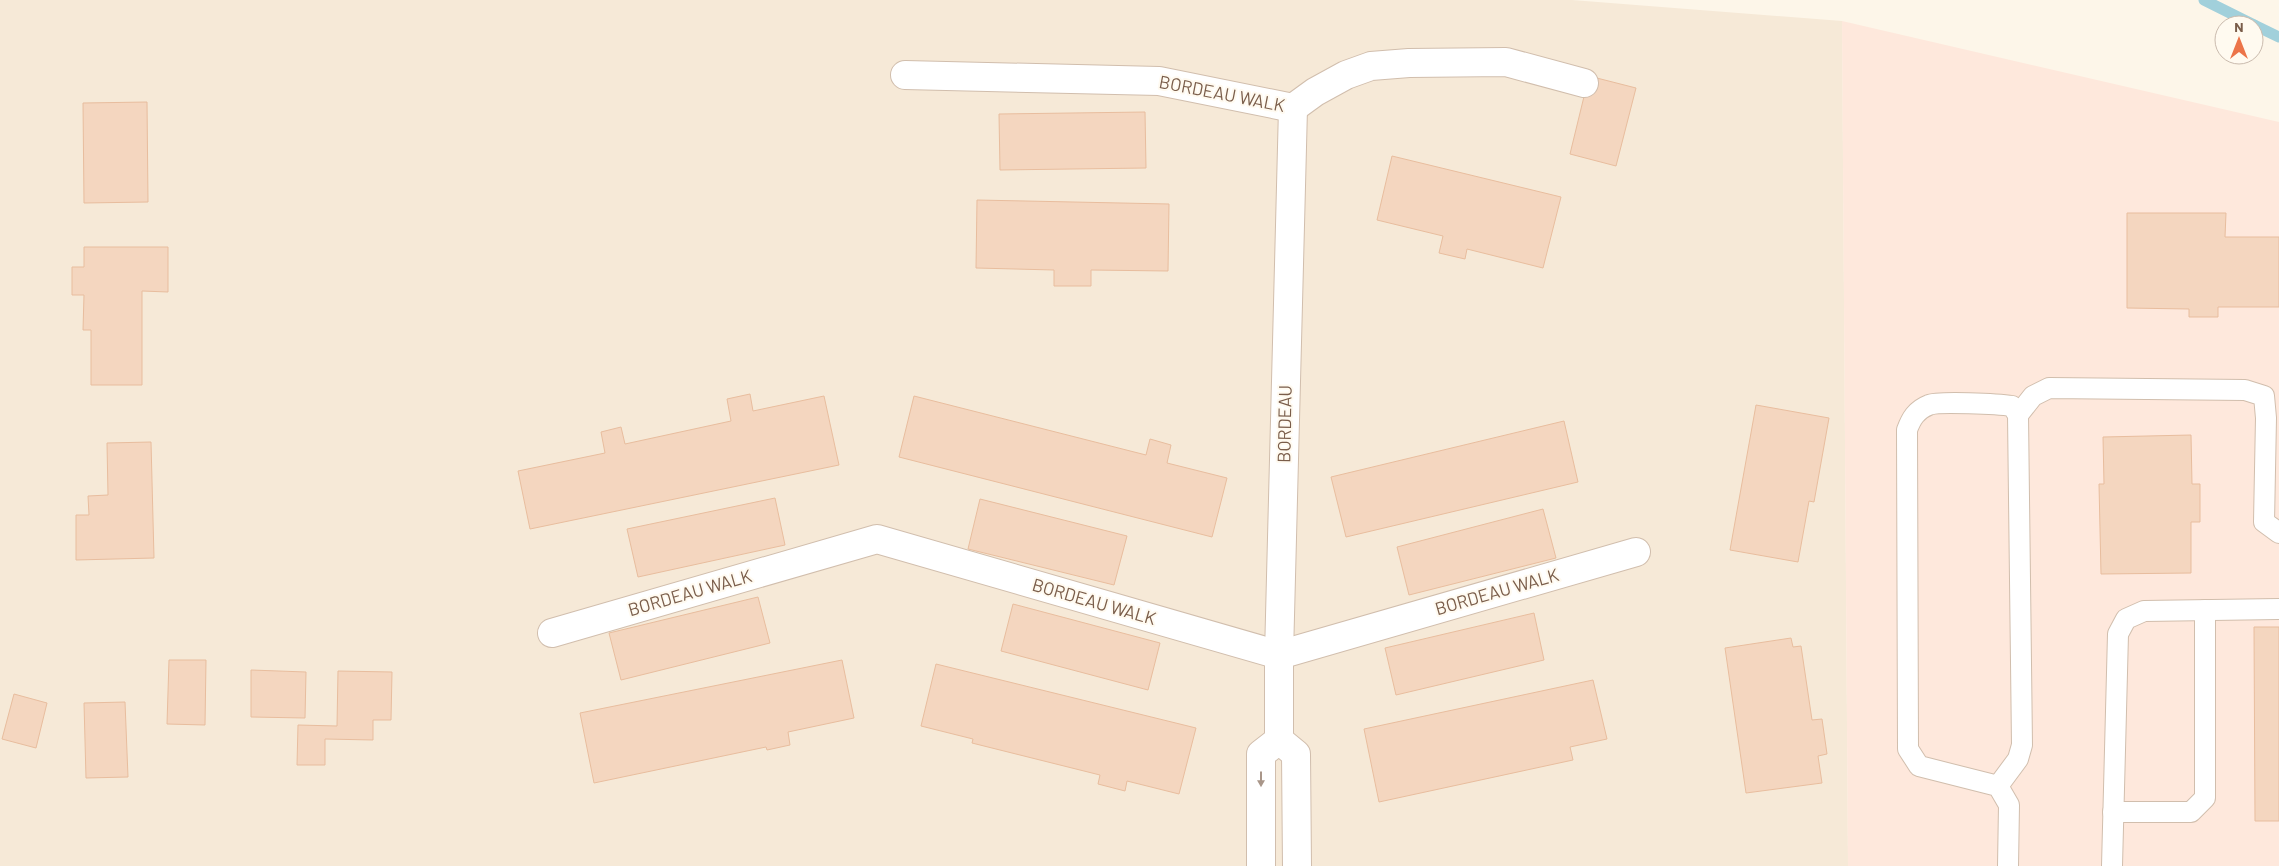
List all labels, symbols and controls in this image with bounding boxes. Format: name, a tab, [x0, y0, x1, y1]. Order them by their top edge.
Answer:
north arrow	[2214, 15, 2264, 65]
text: N	[2234, 18, 2244, 35]
street label: BORDEAU WALK	[1157, 70, 1287, 116]
street label: BORDEAU	[1272, 385, 1296, 463]
street label: BORDEAU WALK	[1432, 563, 1561, 619]
street label: BORDEAU WALK	[625, 564, 754, 620]
street label: BORDEAU WALK	[1030, 573, 1159, 629]
one-way arrow	[1257, 772, 1265, 788]

